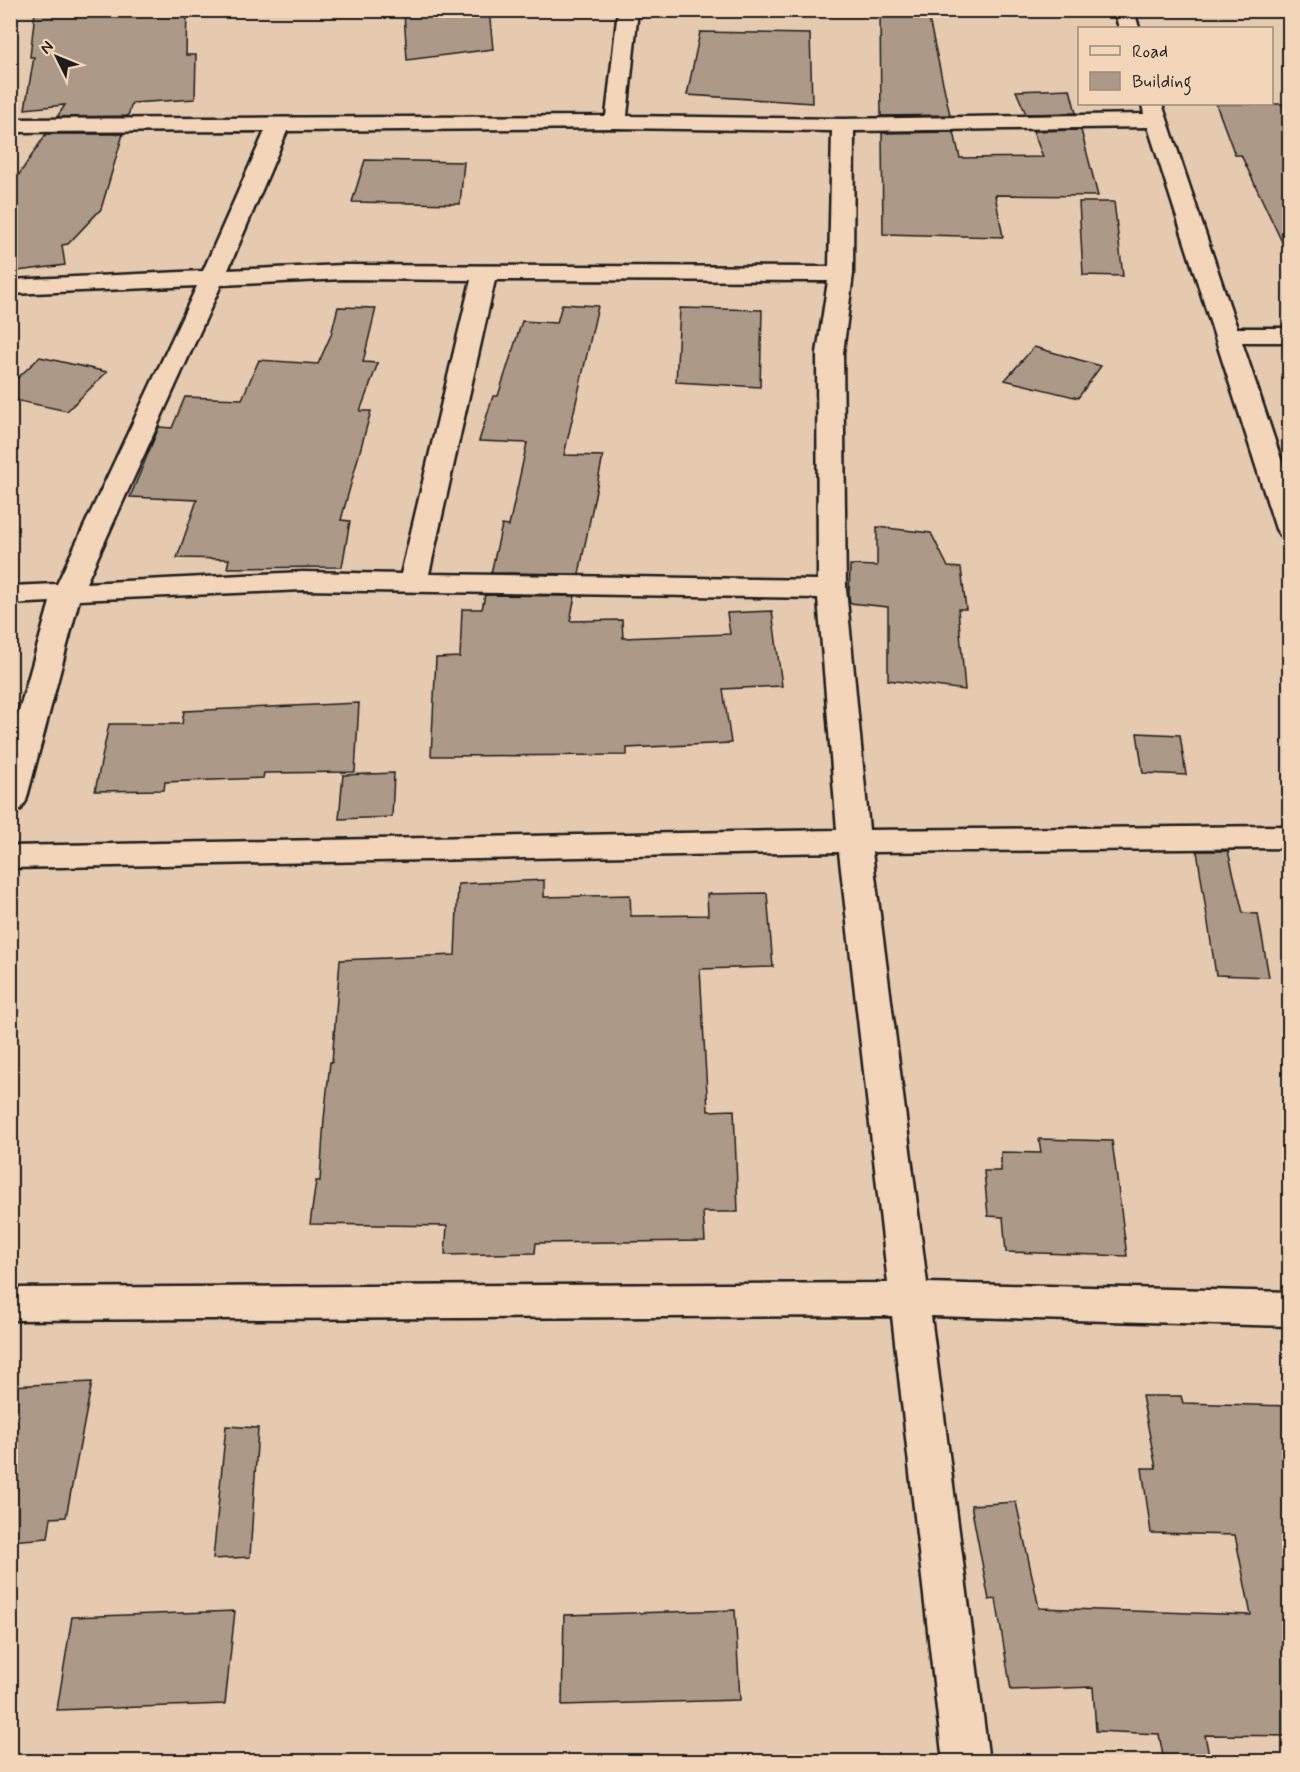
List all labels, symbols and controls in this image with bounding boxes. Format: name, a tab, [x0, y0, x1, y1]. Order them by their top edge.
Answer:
north arrow	[27, 27, 87, 87]
legend	[1078, 27, 1273, 105]
text: N	[36, 37, 58, 59]
text: Road	[1132, 40, 1168, 64]
text: Building	[1132, 70, 1192, 96]

